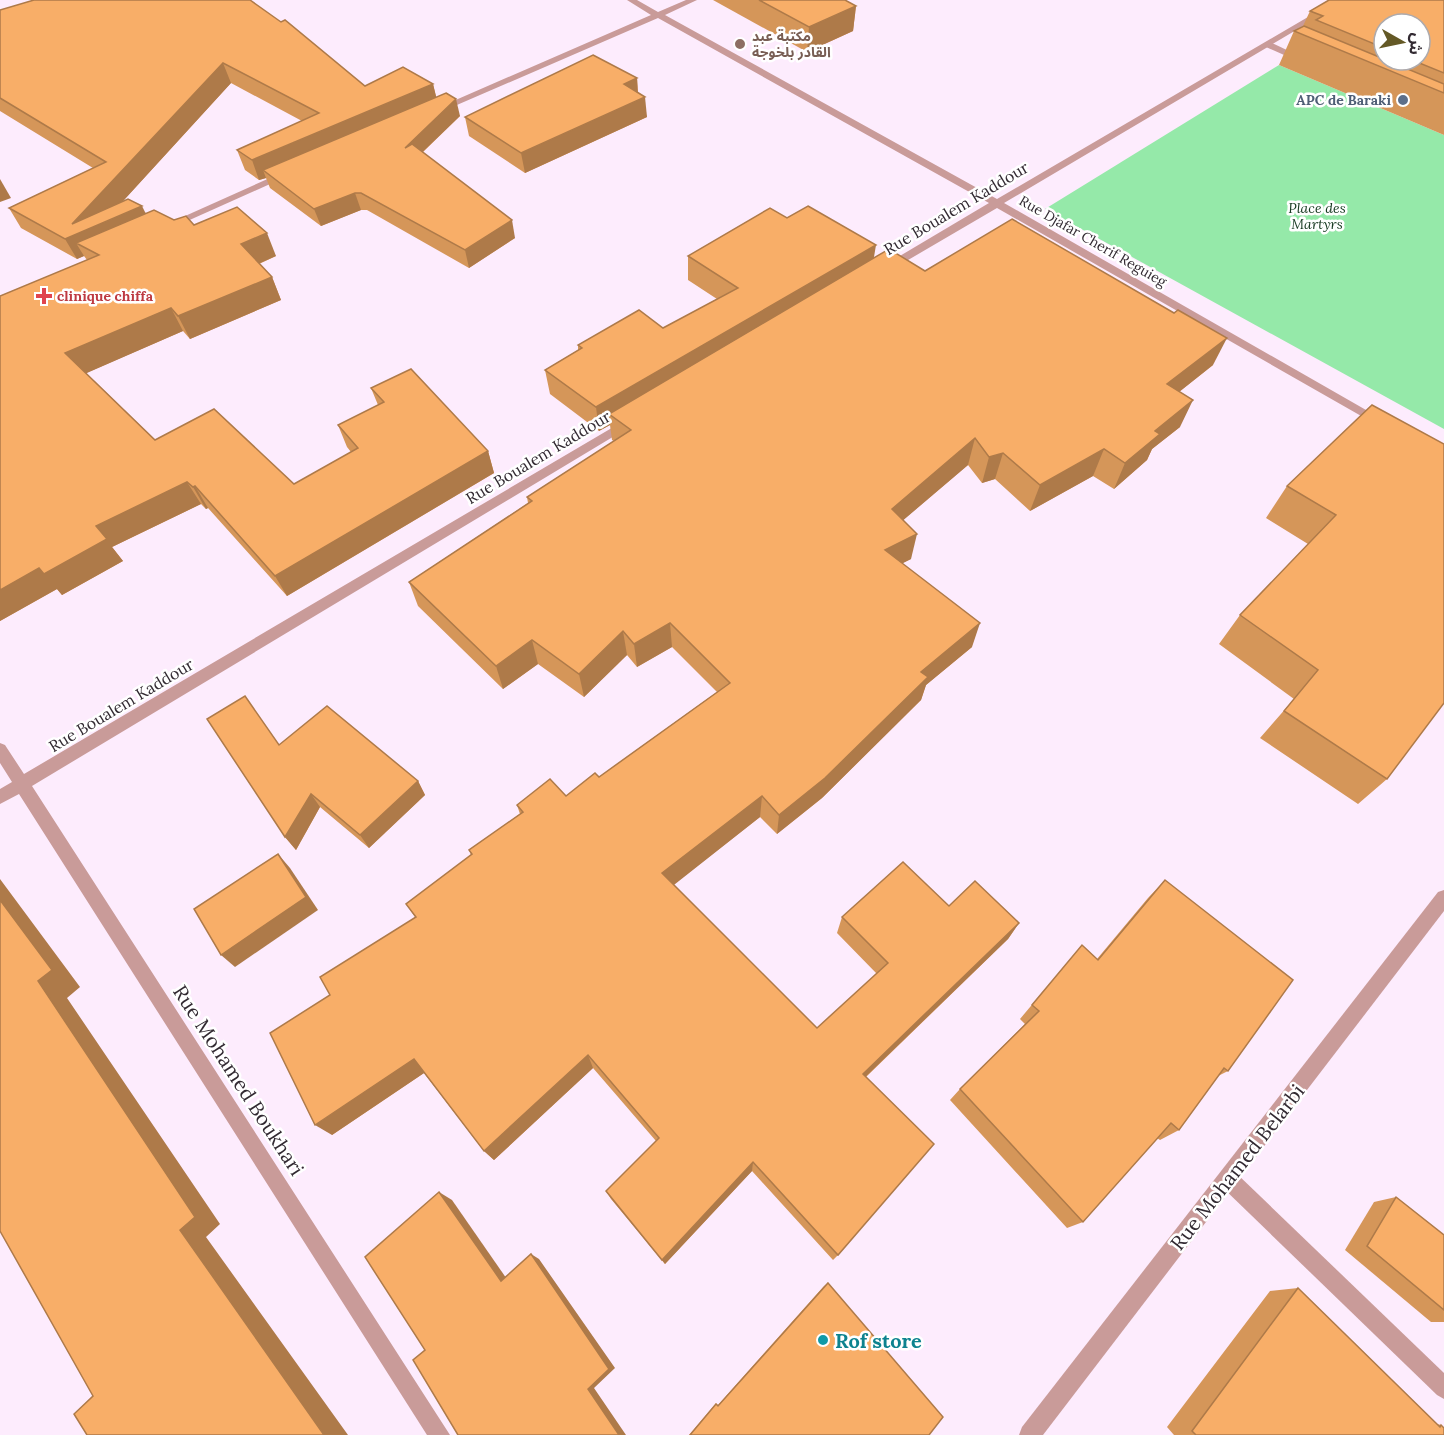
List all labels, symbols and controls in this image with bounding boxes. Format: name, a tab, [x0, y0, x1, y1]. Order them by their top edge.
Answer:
north arrow	[1372, 12, 1432, 72]
place label: مكتبة عبد القادر بلخوجة	[752, 27, 831, 61]
text: ش	[1405, 32, 1428, 57]
marker: مكتبة عبد القادر بلخوجة	[733, 37, 747, 51]
place label: APC de Baraki	[1296, 91, 1391, 109]
marker: APC de Baraki	[1396, 93, 1410, 107]
street label: Rue Boualem Kaddour	[880, 157, 1032, 259]
street label: Rue Djafar Cherif Reguieg	[1016, 191, 1170, 291]
park label: Place des Martyrs	[1288, 199, 1346, 233]
marker: clinique chiffa	[35, 287, 53, 305]
place label: clinique chiffa	[57, 287, 154, 305]
street label: Rue Boualem Kaddour	[462, 406, 614, 508]
street label: Rue Boualem Kaddour	[45, 654, 197, 756]
street label: Rue Mohamed Boukhari	[168, 980, 310, 1180]
street label: Rue Mohamed Belarbi	[1164, 1079, 1310, 1255]
place label: Rof store	[835, 1328, 922, 1353]
marker: Rof store	[816, 1333, 830, 1347]

